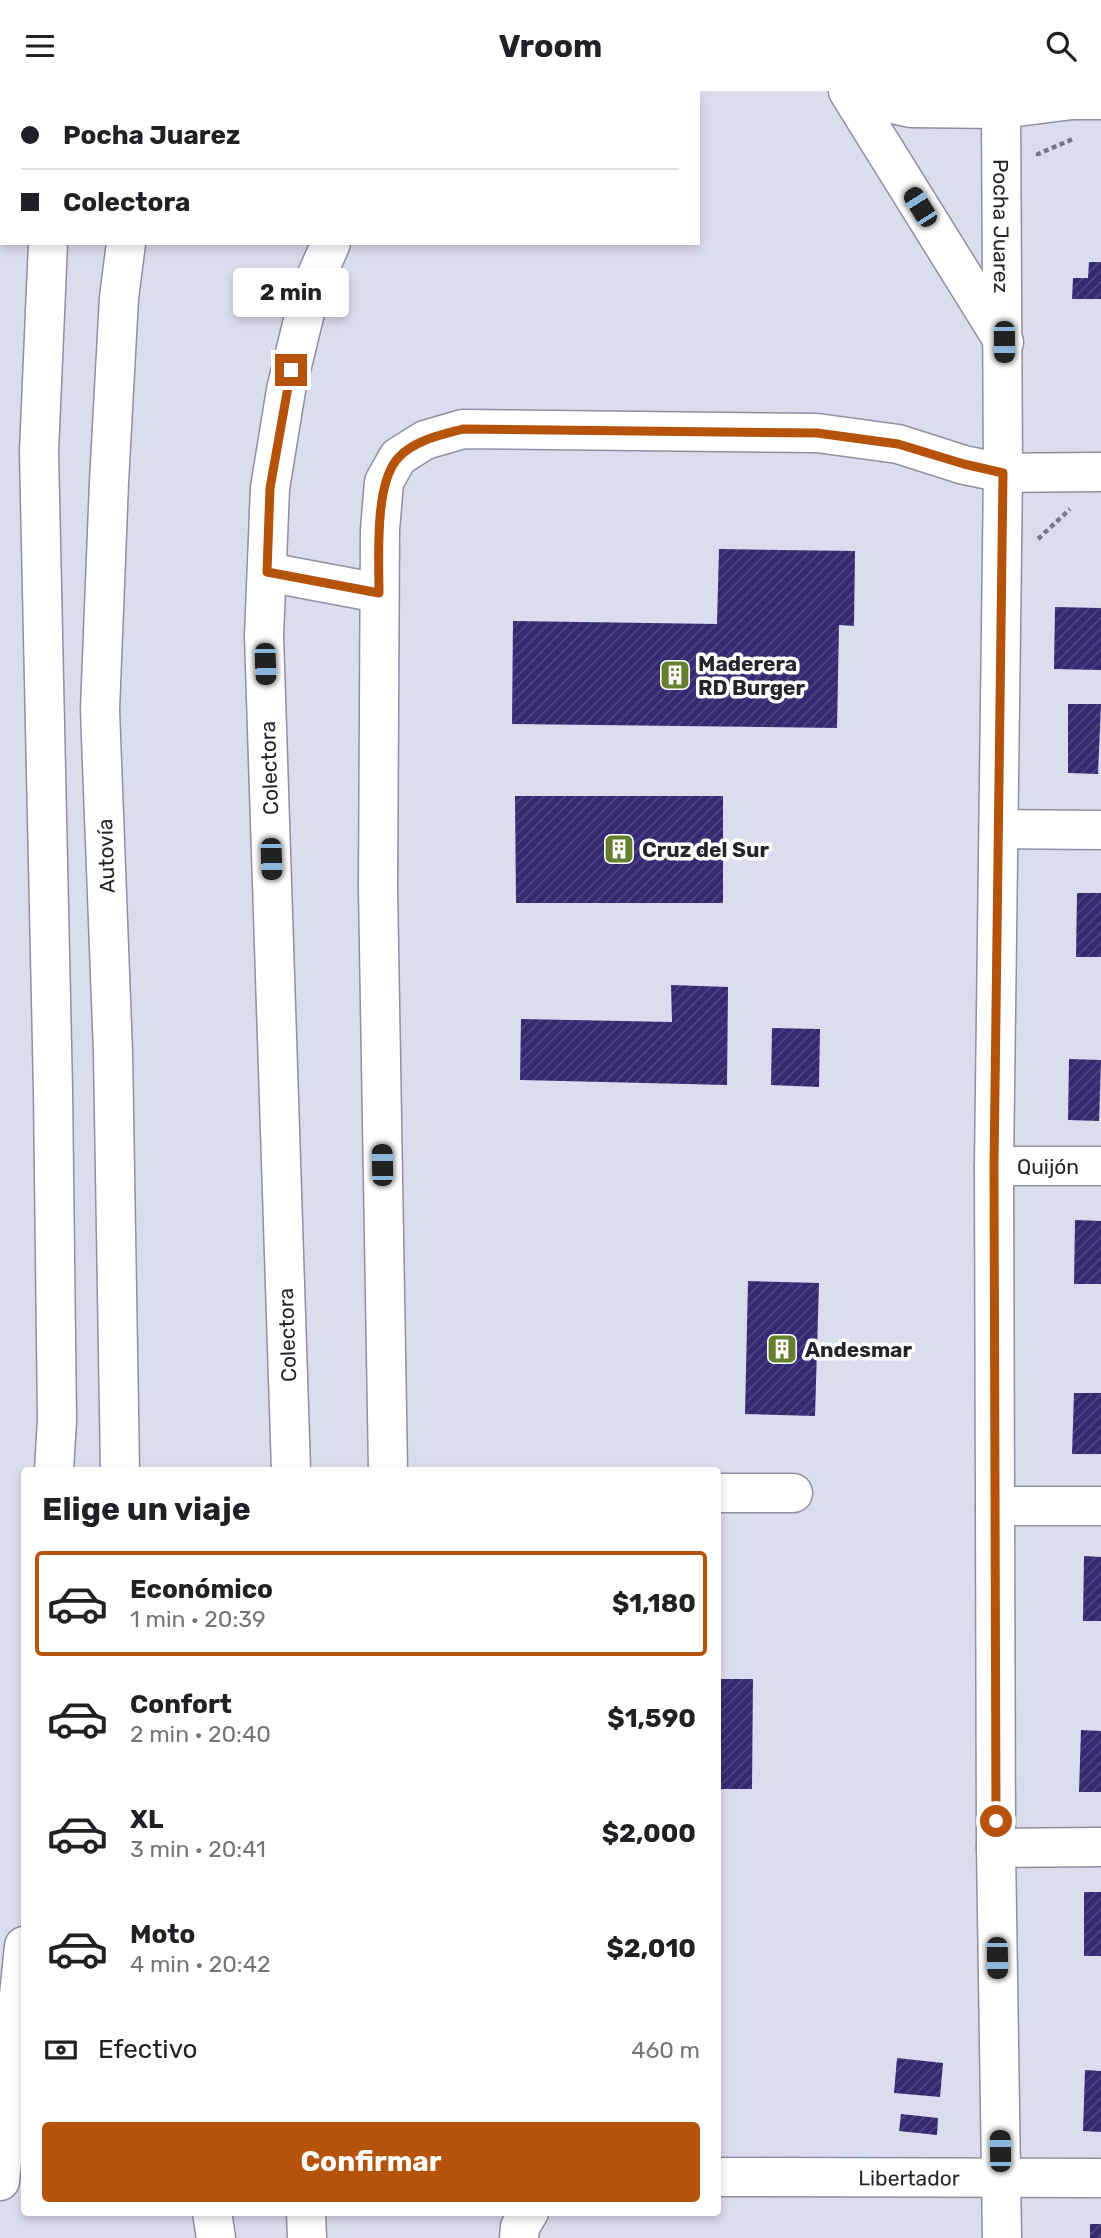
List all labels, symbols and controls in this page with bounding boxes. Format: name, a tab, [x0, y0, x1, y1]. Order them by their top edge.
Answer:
icon: menu	[21, 27, 59, 65]
text: Vroom	[499, 27, 602, 65]
icon: search	[1042, 27, 1080, 65]
text: Pocha Juarez	[63, 120, 240, 151]
street label: Pocha Juarez	[989, 159, 1015, 293]
car	[900, 184, 941, 230]
text: Colectora	[63, 187, 190, 218]
callout: 2 min	[233, 268, 349, 317]
text: 2 min	[260, 278, 322, 306]
car	[994, 321, 1015, 363]
route end	[275, 354, 307, 386]
car	[254, 643, 277, 685]
place label: Maderera RD Burger	[698, 651, 805, 700]
building icon: Maderera RD Burger	[658, 658, 692, 692]
street label: Colectora	[255, 721, 283, 815]
street label: Autovía	[92, 818, 120, 894]
building icon: Cruz del Sur	[602, 832, 636, 866]
place label: Cruz del Sur	[642, 837, 769, 862]
car	[260, 838, 283, 880]
car	[372, 1144, 393, 1186]
street label: Quijón	[1017, 1154, 1079, 1179]
street label: Colectora	[273, 1288, 301, 1382]
building icon: Andesmar	[765, 1332, 799, 1366]
place label: Andesmar	[805, 1337, 913, 1362]
text: Elige un viaje	[42, 1490, 251, 1528]
icon: car	[46, 1572, 109, 1635]
text: Económico	[130, 1574, 273, 1605]
text: $1,180	[612, 1588, 696, 1619]
text: 1 min · 20:39	[130, 1605, 266, 1633]
icon: car	[46, 1687, 109, 1750]
text: Confort	[130, 1689, 232, 1720]
text: $1,590	[607, 1703, 696, 1734]
text: 2 min · 20:40	[130, 1720, 271, 1748]
icon: car	[46, 1802, 109, 1865]
text: XL	[130, 1804, 163, 1835]
route start	[980, 1805, 1012, 1837]
text: $2,000	[602, 1818, 696, 1849]
text: 3 min · 20:41	[130, 1835, 266, 1863]
icon: car	[46, 1917, 109, 1980]
text: Moto	[130, 1919, 195, 1950]
text: $2,010	[606, 1933, 696, 1964]
car	[987, 1937, 1008, 1979]
text: 4 min · 20:42	[130, 1950, 271, 1978]
icon: cash	[42, 2031, 80, 2069]
text: Efectivo	[98, 2034, 197, 2065]
text: 460 m	[631, 2036, 700, 2064]
button: Confirmar	[42, 2122, 700, 2202]
car	[990, 2130, 1011, 2172]
street label: Libertador	[858, 2165, 960, 2190]

